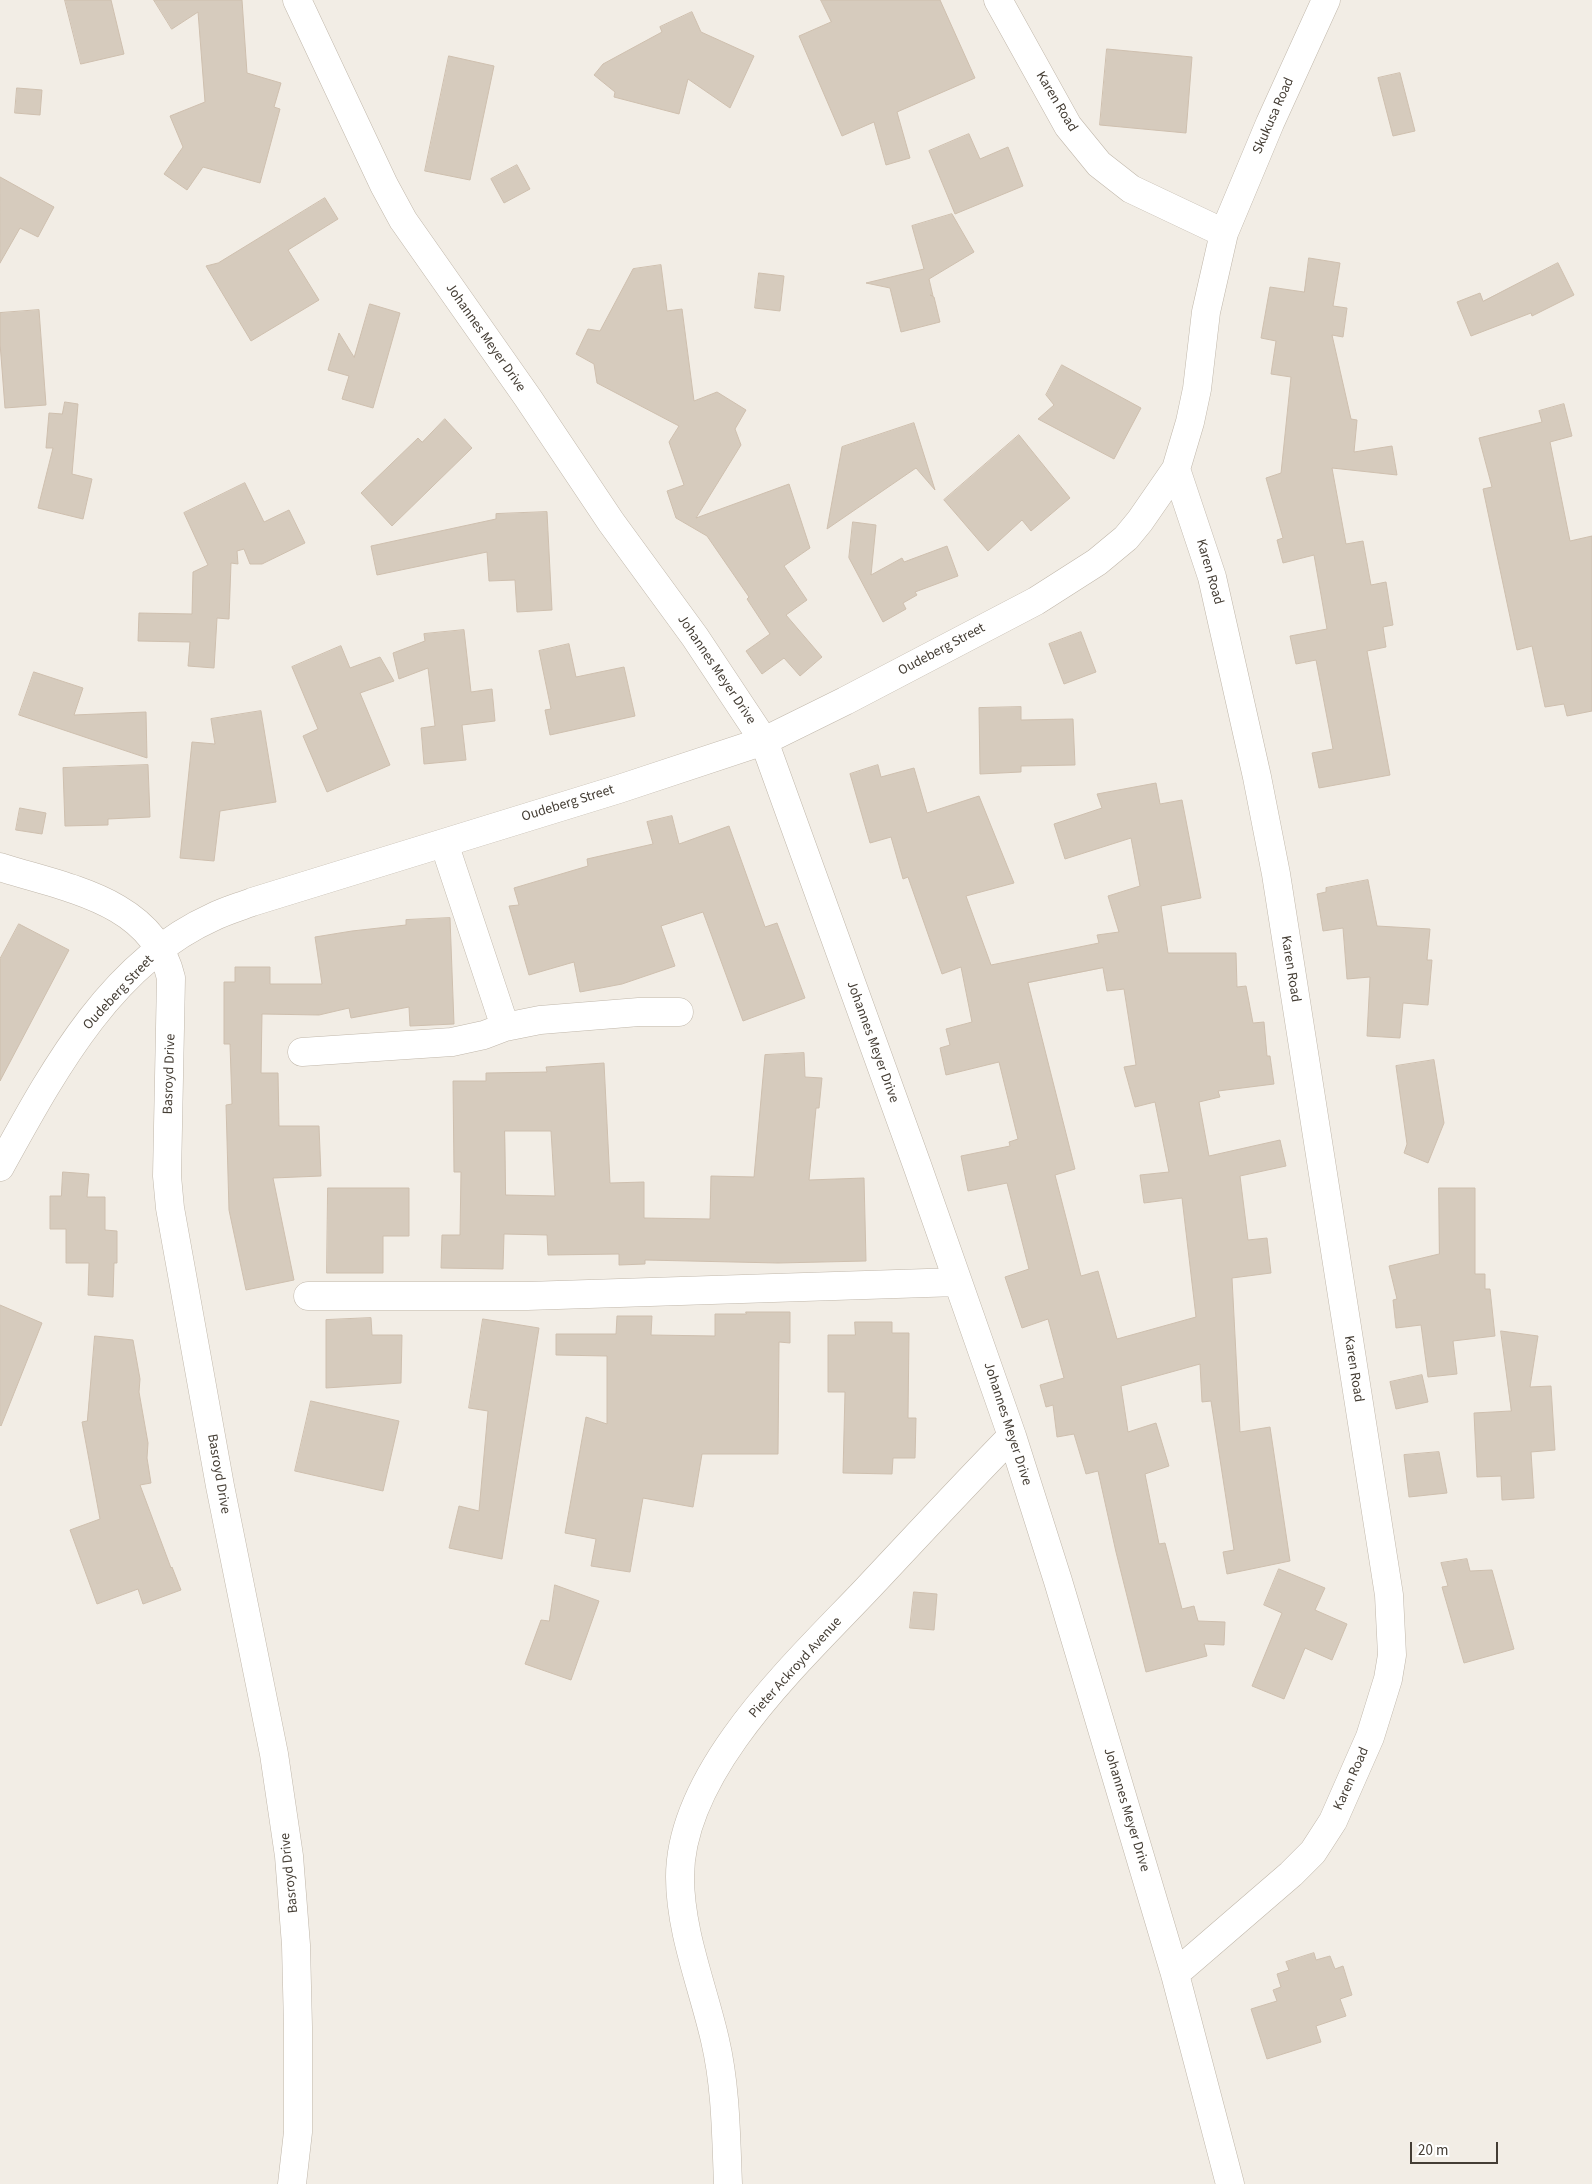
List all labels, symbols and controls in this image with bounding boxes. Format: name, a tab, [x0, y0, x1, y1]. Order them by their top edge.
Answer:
street label: Karen Road	[1031, 69, 1081, 135]
street label: Skukusa Road	[1250, 75, 1298, 157]
street label: Johannes Meyer Drive	[441, 281, 529, 395]
street label: Karen Road	[1192, 537, 1226, 607]
street label: Johannes Meyer Drive	[673, 612, 759, 728]
street label: Oudeberg Street	[896, 620, 988, 680]
street label: Oudeberg Street	[520, 782, 616, 826]
street label: Karen Road	[1276, 934, 1304, 1004]
street label: Oudeberg Street	[80, 952, 158, 1034]
street label: Johannes Meyer Drive	[842, 979, 902, 1105]
street label: Basroyd Drive	[160, 1033, 180, 1115]
street label: Karen Road	[1339, 1334, 1367, 1404]
street label: Johannes Meyer Drive	[979, 1360, 1035, 1488]
street label: Basroyd Drive	[203, 1433, 233, 1515]
street label: Pieter Ackroyd Avenue	[746, 1614, 846, 1722]
street label: Karen Road	[1331, 1745, 1373, 1813]
street label: Johannes Meyer Drive	[1099, 1746, 1153, 1874]
street label: Basroyd Drive	[277, 1832, 303, 1914]
scale bar	[1412, 2132, 1500, 2164]
text: 20 m	[1418, 2140, 1448, 2161]

